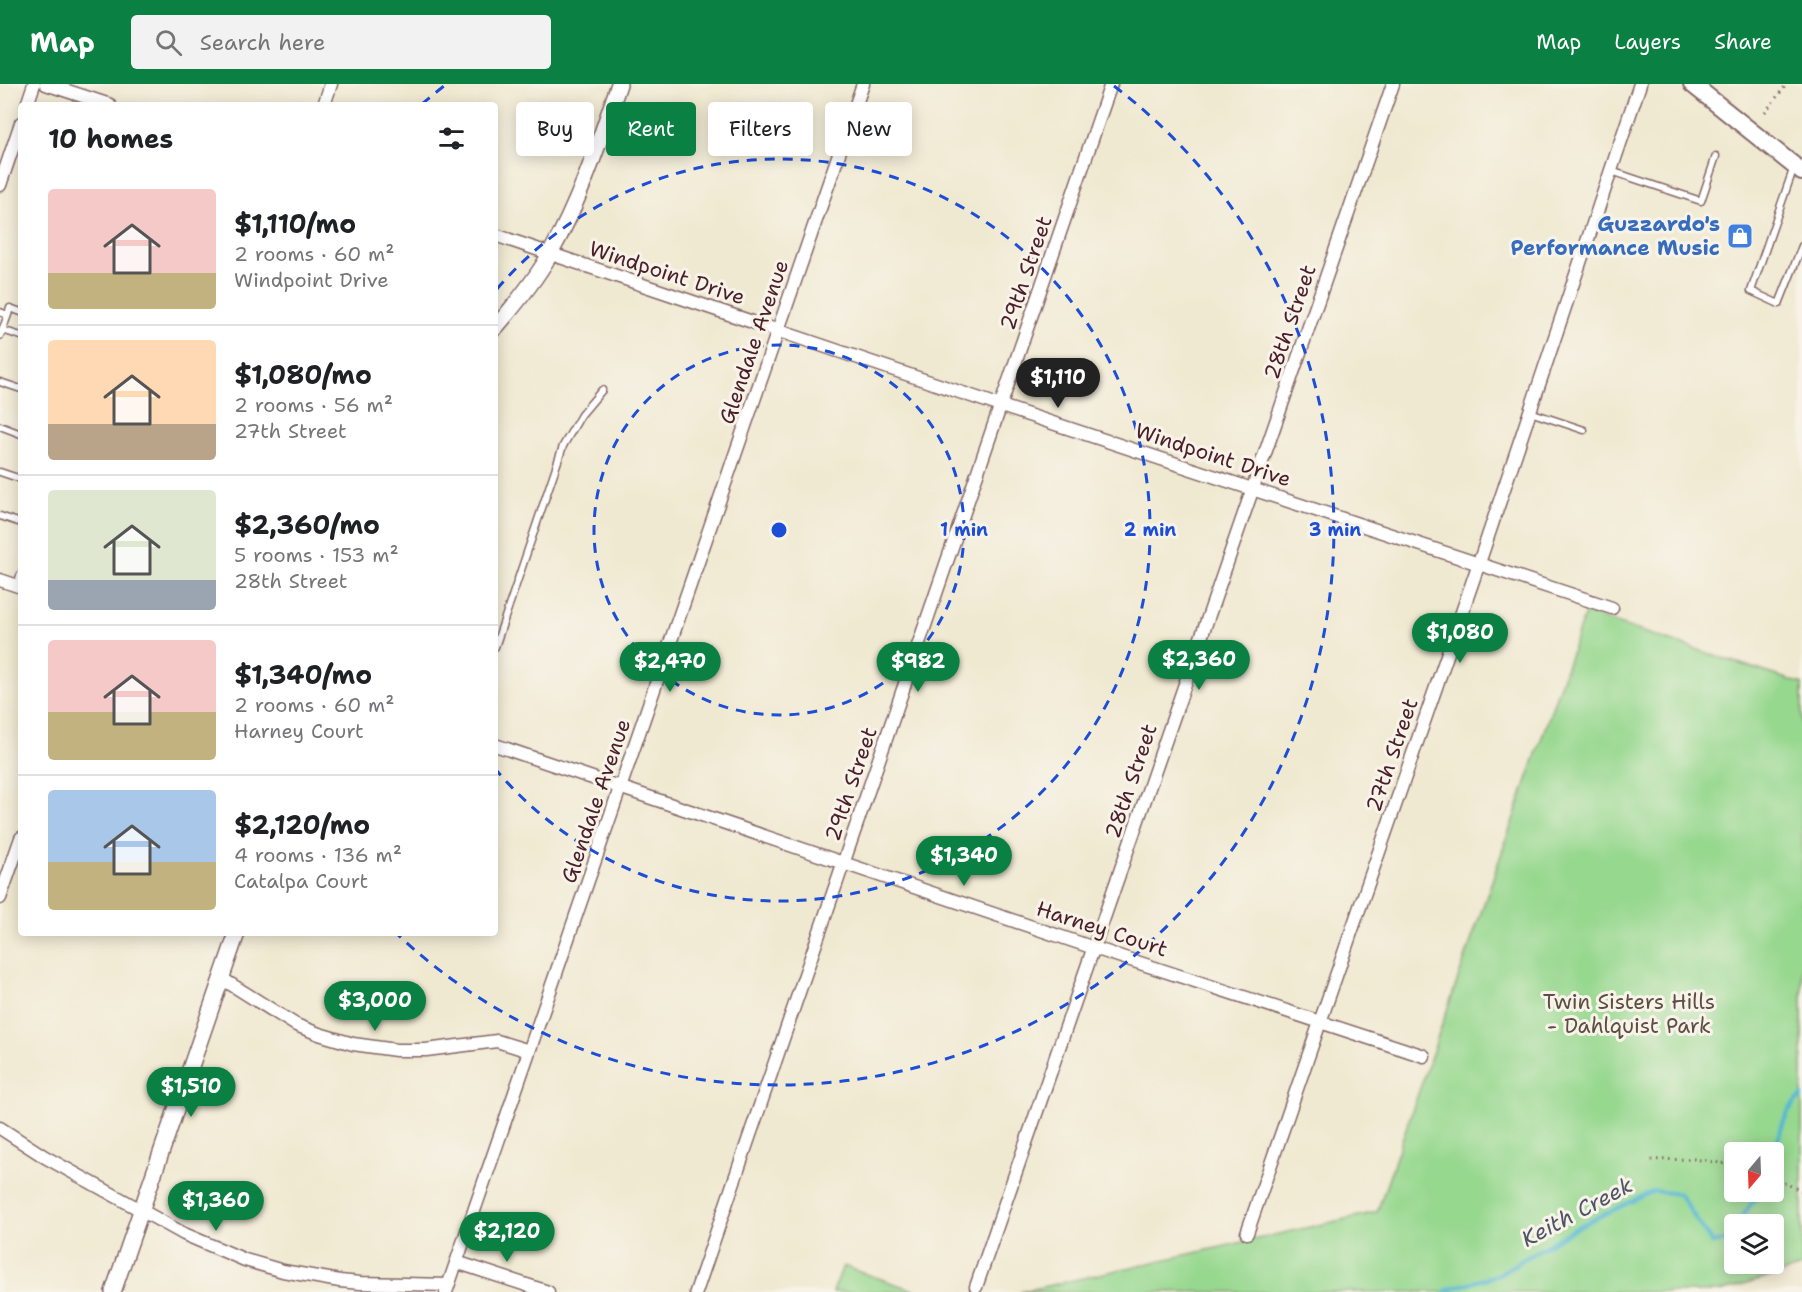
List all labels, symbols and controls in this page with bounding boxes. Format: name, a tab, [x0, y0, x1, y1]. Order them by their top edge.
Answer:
search box	[131, 15, 551, 69]
text: Map	[30, 23, 95, 61]
icon: search	[152, 26, 185, 59]
text: Search here	[200, 28, 325, 57]
text: Map	[1536, 28, 1581, 56]
text: Layers	[1614, 28, 1681, 56]
text: Share	[1714, 28, 1772, 56]
chip: Buy	[516, 102, 594, 156]
chip: Rent	[606, 102, 696, 156]
chip: Filters	[708, 102, 813, 156]
chip: New	[825, 102, 912, 156]
text: 10 homes	[48, 121, 173, 156]
icon: filters	[435, 122, 468, 155]
text: $1,110/mo	[234, 206, 356, 241]
place label: Guzzardo's Performance Music	[1511, 210, 1720, 262]
street label: 29th Street	[993, 212, 1059, 334]
icon: home	[96, 213, 168, 285]
shop icon: Guzzardo's Performance Music	[1725, 221, 1755, 251]
street label: Windpoint Drive	[585, 235, 749, 311]
text: 2 rooms · 60 m²	[234, 241, 394, 267]
street label: Glendale Avenue	[713, 256, 795, 428]
street label: 28th Street	[1257, 261, 1323, 383]
text: Windpoint Drive	[234, 267, 389, 293]
text: $1,080/mo	[234, 357, 372, 392]
pin: $1,110	[1009, 358, 1107, 409]
icon: home	[96, 364, 168, 436]
text: $1,110	[1030, 364, 1086, 390]
text: 2 rooms · 56 m²	[234, 392, 393, 418]
street label: Windpoint Drive	[1131, 417, 1295, 493]
text: 27th Street	[234, 418, 347, 444]
text: $2,360/mo	[234, 507, 380, 542]
icon: home	[96, 514, 168, 586]
text: 1 min	[940, 518, 988, 542]
text: 2 min	[1124, 518, 1176, 542]
text: 3 min	[1309, 518, 1361, 542]
centre of rings	[769, 520, 789, 540]
text: 5 rooms · 153 m²	[234, 542, 399, 568]
text: 28th Street	[234, 568, 348, 594]
pin: $1,080	[1411, 613, 1509, 664]
text: $1,080	[1426, 619, 1494, 645]
pin: $2,360	[1150, 640, 1248, 691]
pin: $2,470	[621, 642, 719, 693]
pin: $982	[882, 642, 954, 693]
text: $2,360	[1162, 646, 1236, 672]
text: $2,470	[634, 648, 706, 674]
text: $982	[891, 648, 945, 674]
text: $1,340/mo	[234, 657, 372, 692]
icon: home	[96, 664, 168, 736]
text: 2 rooms · 60 m²	[234, 692, 394, 718]
street label: 27th Street	[1359, 694, 1425, 816]
street label: Glendale Avenue	[555, 715, 637, 887]
text: Harney Court	[234, 718, 364, 744]
street label: 28th Street	[1098, 720, 1164, 842]
street label: 29th Street	[818, 723, 884, 845]
text: $2,120/mo	[234, 807, 370, 842]
icon: home	[96, 814, 168, 886]
pin: $1,340	[915, 836, 1013, 887]
text: 4 rooms · 136 m²	[234, 842, 402, 868]
text: $1,340	[930, 842, 998, 868]
text: Catalpa Court	[234, 868, 368, 894]
street label: Harney Court	[1033, 895, 1171, 963]
pin: $3,000	[326, 981, 424, 1032]
text: $3,000	[338, 987, 412, 1013]
park label: Twin Sisters Hills - Dahlquist Park	[1543, 988, 1715, 1040]
pin: $1,510	[142, 1067, 240, 1118]
text: $1,510	[161, 1073, 221, 1099]
north arrow	[1724, 1142, 1784, 1202]
map controls	[1724, 1142, 1784, 1274]
water label: Keith Creek	[1516, 1170, 1638, 1254]
pin: $1,360	[167, 1181, 265, 1232]
text: $1,360	[182, 1187, 250, 1213]
pin: $2,120	[458, 1212, 556, 1263]
button: layers	[1724, 1214, 1784, 1274]
text: $2,120	[474, 1218, 540, 1244]

